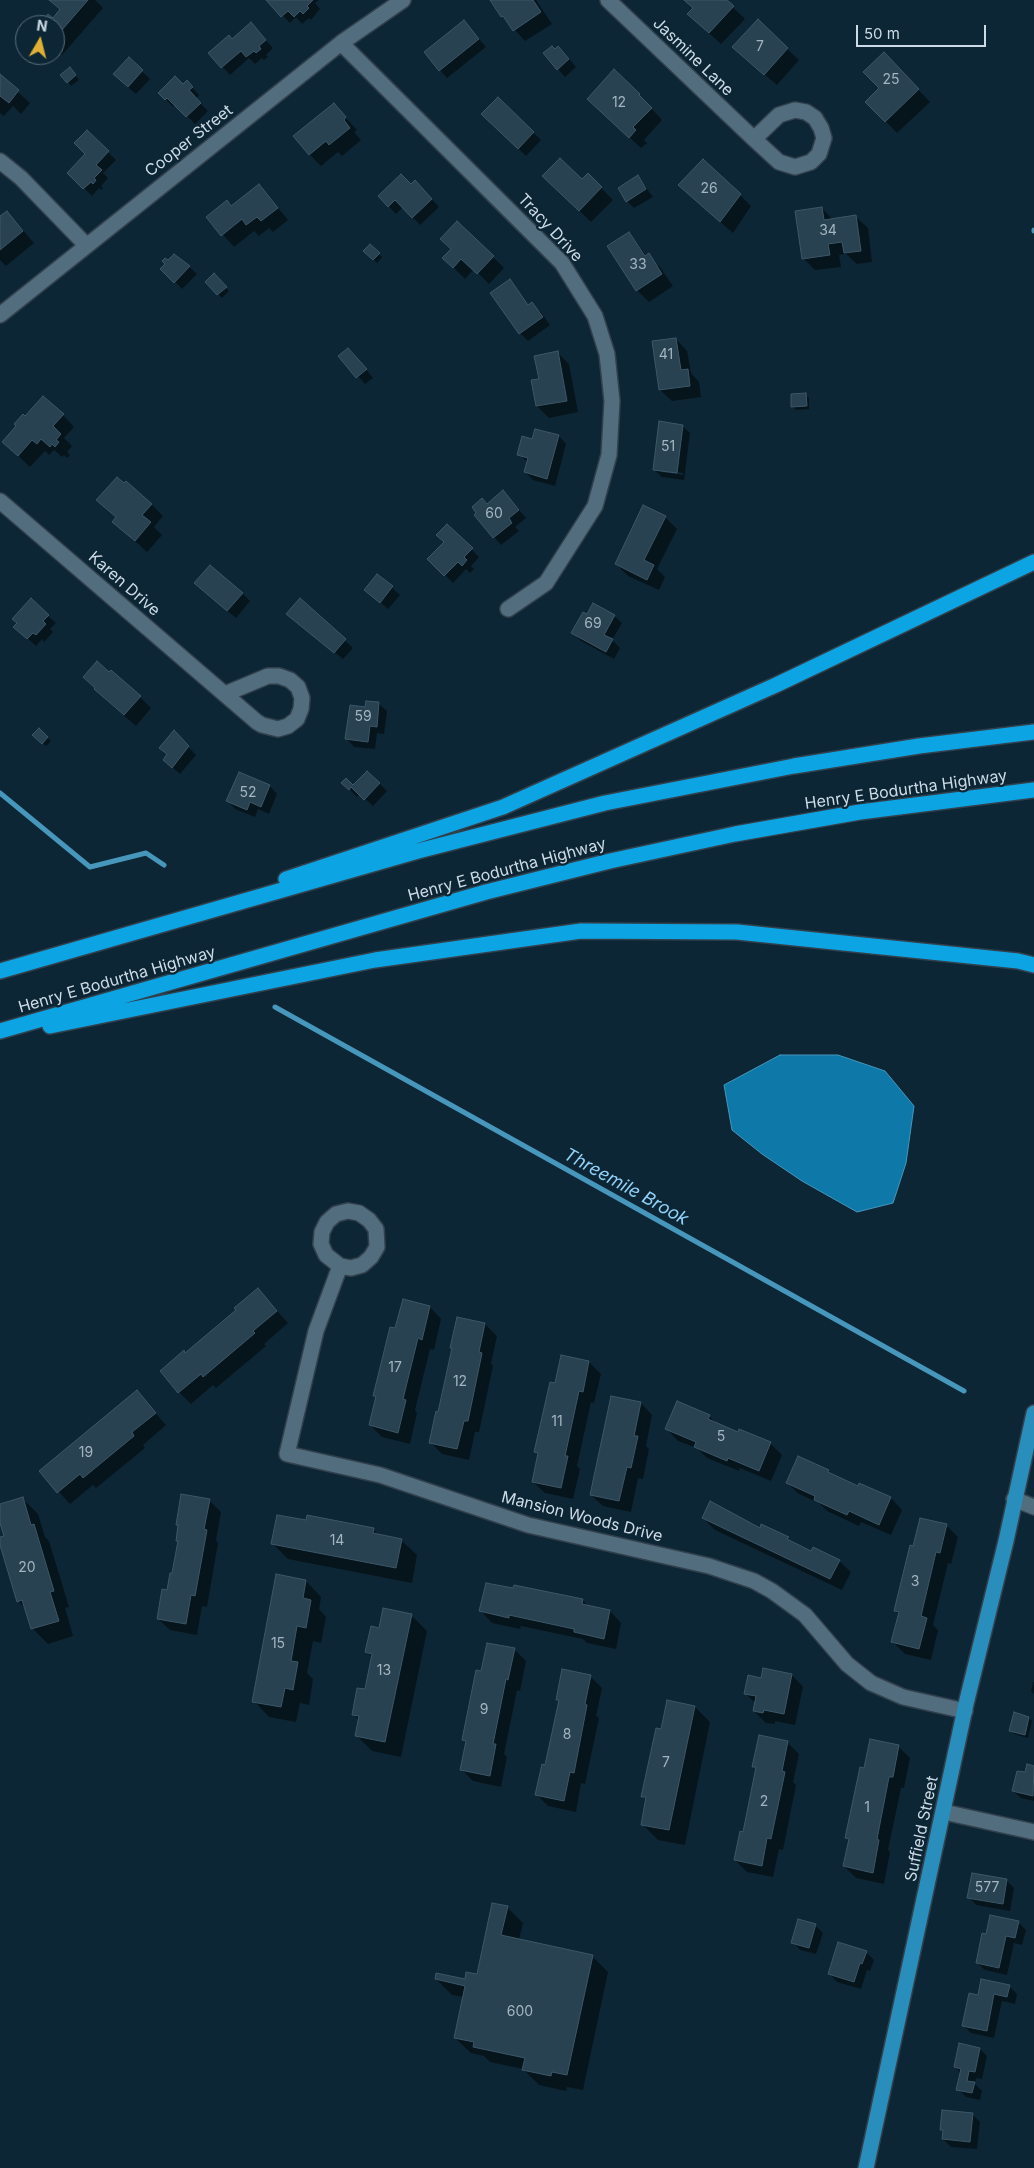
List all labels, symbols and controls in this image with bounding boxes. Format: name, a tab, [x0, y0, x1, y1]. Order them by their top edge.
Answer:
street label: Jasmine Lane	[649, 14, 737, 100]
north arrow	[15, 15, 65, 65]
scale bar	[859, 15, 989, 47]
text: N	[36, 16, 48, 35]
text: 50 m	[864, 24, 900, 43]
house number: 7	[756, 39, 764, 55]
house number: 25	[882, 72, 900, 88]
house number: 12	[612, 95, 626, 111]
street label: Cooper Street	[141, 101, 237, 181]
house number: 26	[700, 181, 718, 197]
street label: Tracy Drive	[513, 190, 587, 266]
house number: 34	[819, 223, 837, 239]
house number: 33	[629, 257, 647, 273]
house number: 41	[659, 347, 673, 363]
house number: 51	[661, 439, 675, 455]
house number: 60	[485, 506, 503, 522]
street label: Karen Drive	[84, 548, 164, 620]
house number: 69	[584, 616, 602, 632]
house number: 59	[354, 709, 372, 725]
street label: Henry E Bodurtha Highway	[804, 766, 1008, 814]
house number: 52	[239, 785, 257, 801]
street label: Henry E Bodurtha Highway	[406, 834, 608, 906]
street label: Henry E Bodurtha Highway	[16, 943, 218, 1017]
water label: Threemile Brook	[560, 1144, 692, 1230]
house number: 17	[388, 1360, 402, 1376]
house number: 12	[453, 1374, 467, 1390]
house number: 11	[551, 1414, 563, 1430]
house number: 5	[717, 1429, 725, 1445]
house number: 19	[79, 1445, 93, 1461]
street label: Mansion Woods Drive	[499, 1488, 665, 1546]
house number: 14	[330, 1533, 344, 1549]
house number: 20	[18, 1560, 36, 1576]
house number: 3	[911, 1574, 919, 1590]
house number: 15	[271, 1636, 285, 1652]
house number: 13	[377, 1663, 391, 1679]
house number: 9	[480, 1702, 488, 1718]
house number: 8	[563, 1727, 571, 1743]
house number: 7	[662, 1755, 670, 1771]
street label: Suffield Street	[901, 1774, 943, 1884]
house number: 2	[760, 1794, 768, 1810]
house number: 1	[864, 1800, 870, 1816]
house number: 577	[975, 1880, 999, 1896]
house number: 600	[507, 2004, 533, 2020]

